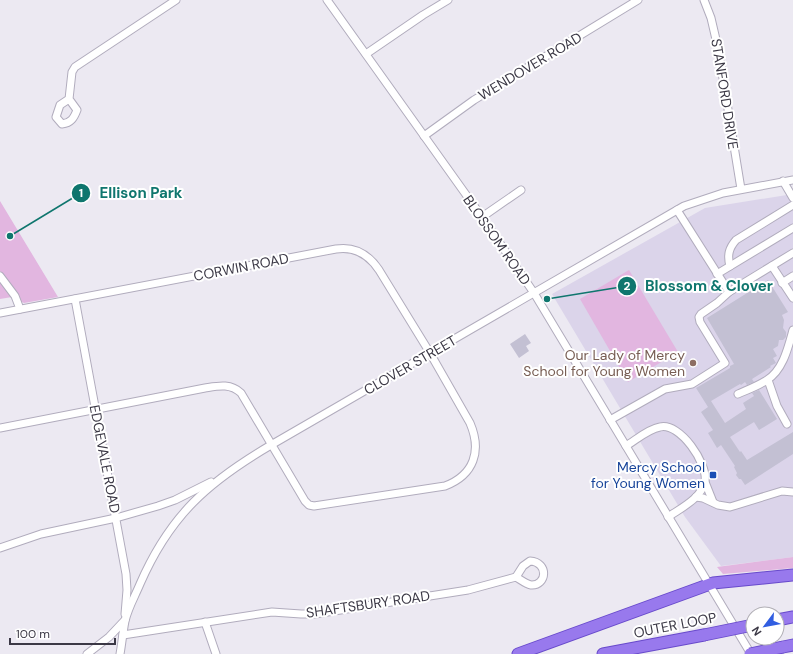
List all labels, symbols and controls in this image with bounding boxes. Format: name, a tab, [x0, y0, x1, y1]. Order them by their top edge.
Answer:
street label: WENDOVER ROAD	[475, 28, 585, 104]
street label: STANFORD DRIVE	[707, 37, 743, 151]
callout: Ellison Park	[71, 180, 190, 207]
text: Ellison Park	[99, 183, 183, 203]
text: 1	[79, 185, 83, 201]
street label: BLOSSOM ROAD	[459, 192, 535, 288]
street label: CORWIN ROAD	[192, 249, 290, 285]
callout: Blossom & Clover	[617, 273, 781, 300]
text: Blossom & Clover	[645, 276, 773, 296]
text: 2	[624, 278, 631, 294]
street label: CLOVER STREET	[360, 331, 460, 399]
place label: Our Lady of Mercy School for Young Women	[523, 346, 685, 380]
marker: Our Lady of Mercy School for Young Women	[688, 358, 698, 368]
street label: EDGEVALE ROAD	[86, 403, 124, 515]
place label: Mercy School for Young Women	[591, 458, 705, 492]
marker: Mercy School for Young Women	[708, 470, 718, 480]
street label: SHAFTSBURY ROAD	[305, 586, 431, 622]
north arrow	[745, 606, 785, 646]
street label: OUTER LOOP	[632, 608, 718, 642]
scale bar	[10, 620, 115, 646]
text: N	[748, 624, 765, 638]
text: 100 m	[16, 626, 50, 642]

